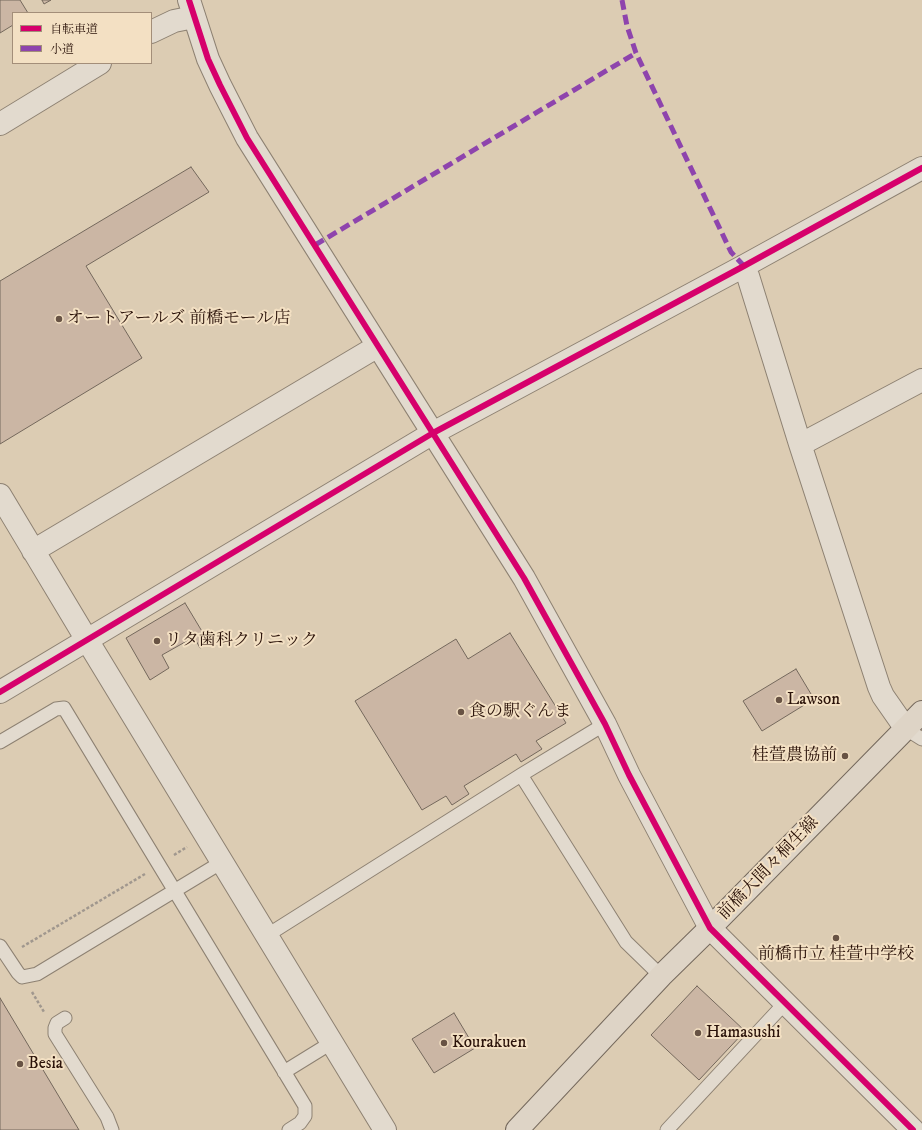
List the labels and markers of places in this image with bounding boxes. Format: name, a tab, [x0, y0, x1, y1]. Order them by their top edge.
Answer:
place label: オートアールズ 前橋モール店	[67, 309, 290, 329]
marker: オートアールズ 前橋モール店	[54, 314, 64, 324]
place label: リタ歯科クリニック	[165, 631, 318, 651]
marker: リタ歯科クリニック	[152, 636, 162, 646]
place label: Lawson	[787, 690, 840, 710]
marker: Lawson	[774, 695, 784, 705]
place label: 食の駅ぐんま	[469, 702, 571, 722]
marker: 食の駅ぐんま	[456, 707, 466, 717]
place label: 桂萱農協前	[752, 746, 837, 766]
marker: 桂萱農協前	[840, 751, 850, 761]
marker: 前橋市立 桂萱中学校	[831, 933, 841, 943]
place label: 前橋市立 桂萱中学校	[758, 945, 914, 965]
place label: Hamasushi	[706, 1023, 780, 1043]
marker: Hamasushi	[693, 1028, 703, 1038]
place label: Kourakuen	[452, 1033, 526, 1053]
marker: Kourakuen	[439, 1038, 449, 1048]
place label: Besia	[28, 1054, 63, 1074]
marker: Besia	[15, 1059, 25, 1069]

